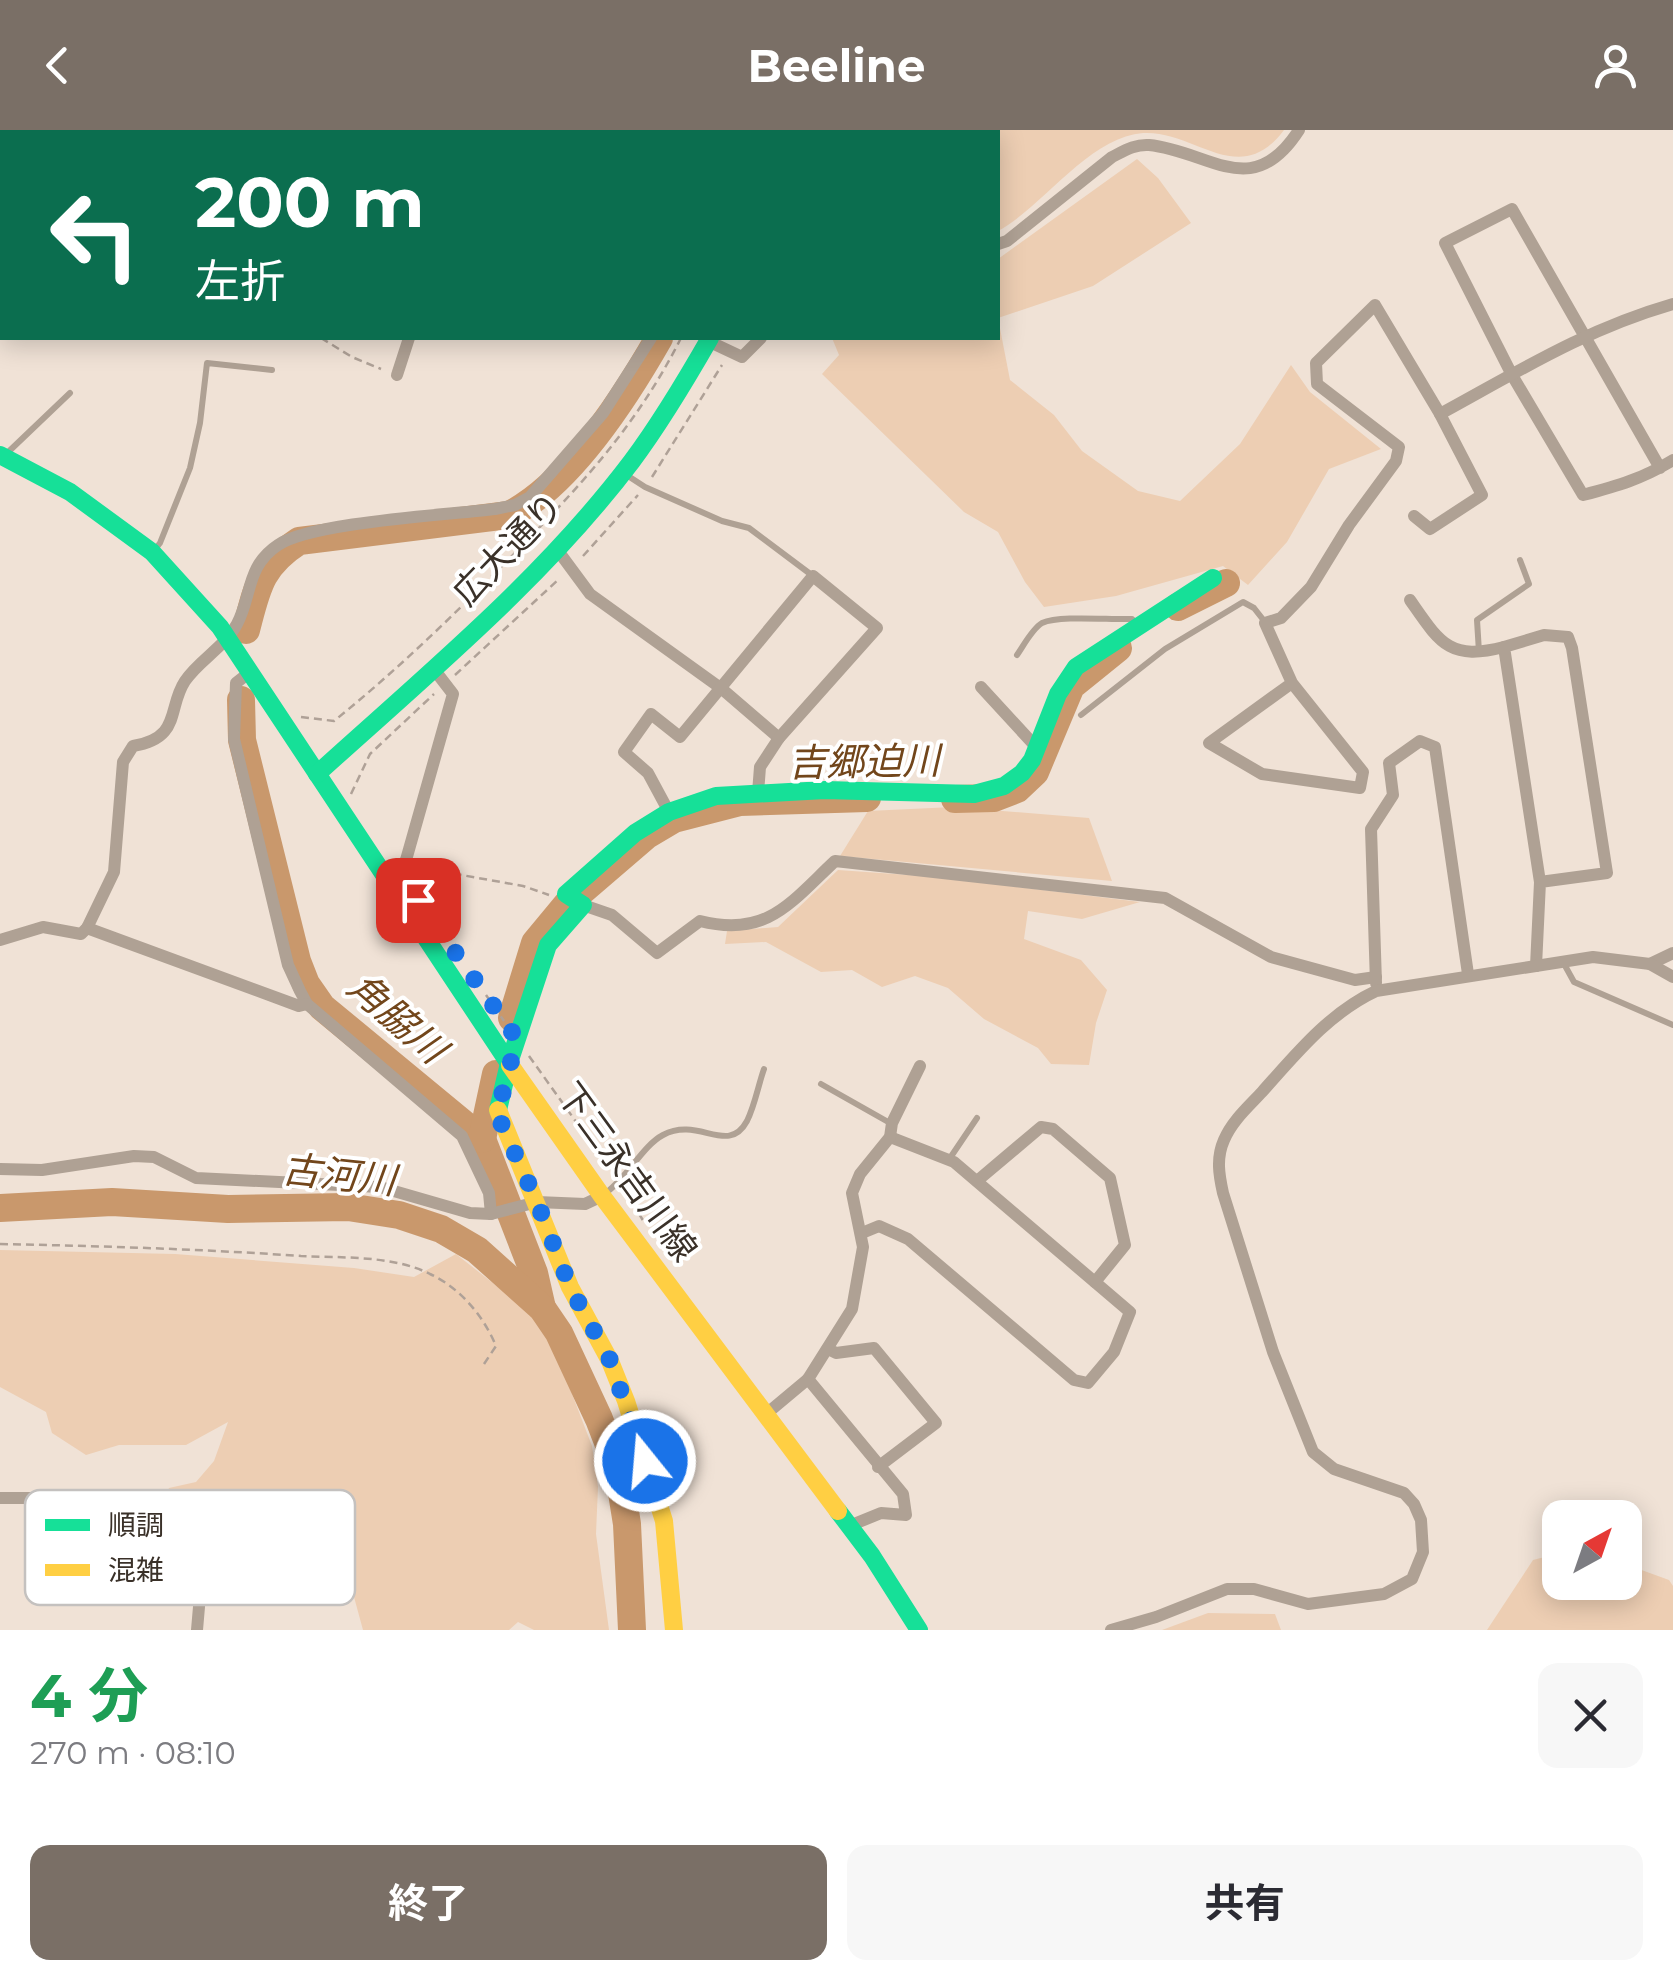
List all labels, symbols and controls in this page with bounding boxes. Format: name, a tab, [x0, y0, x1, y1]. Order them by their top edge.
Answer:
icon: back	[30, 38, 85, 93]
text: Beeline	[748, 38, 925, 93]
icon: person	[1588, 38, 1643, 93]
text: 200 m	[195, 159, 425, 245]
icon: left	[30, 170, 160, 300]
text: 左折	[195, 253, 285, 308]
street label: 広大通り	[444, 483, 572, 614]
water label: 吉郷迫川	[788, 737, 944, 786]
pin	[376, 858, 461, 943]
icon: arrive	[391, 873, 446, 928]
water label: 角脇川	[339, 962, 459, 1075]
street label: 下三永吉川線	[548, 1074, 707, 1269]
water label: 古河川	[280, 1145, 402, 1204]
position arrow	[593, 1409, 697, 1513]
legend	[25, 1490, 355, 1605]
north arrow	[1542, 1500, 1642, 1600]
map controls	[1542, 1500, 1642, 1600]
text: 順調	[108, 1508, 164, 1542]
text: 混雑	[108, 1553, 164, 1587]
text: 4 分	[30, 1659, 148, 1732]
button: close	[1538, 1663, 1643, 1768]
text: 270 m · 08:10	[30, 1733, 236, 1772]
button: 終了	[30, 1845, 827, 1960]
button: 共有	[847, 1845, 1643, 1960]

